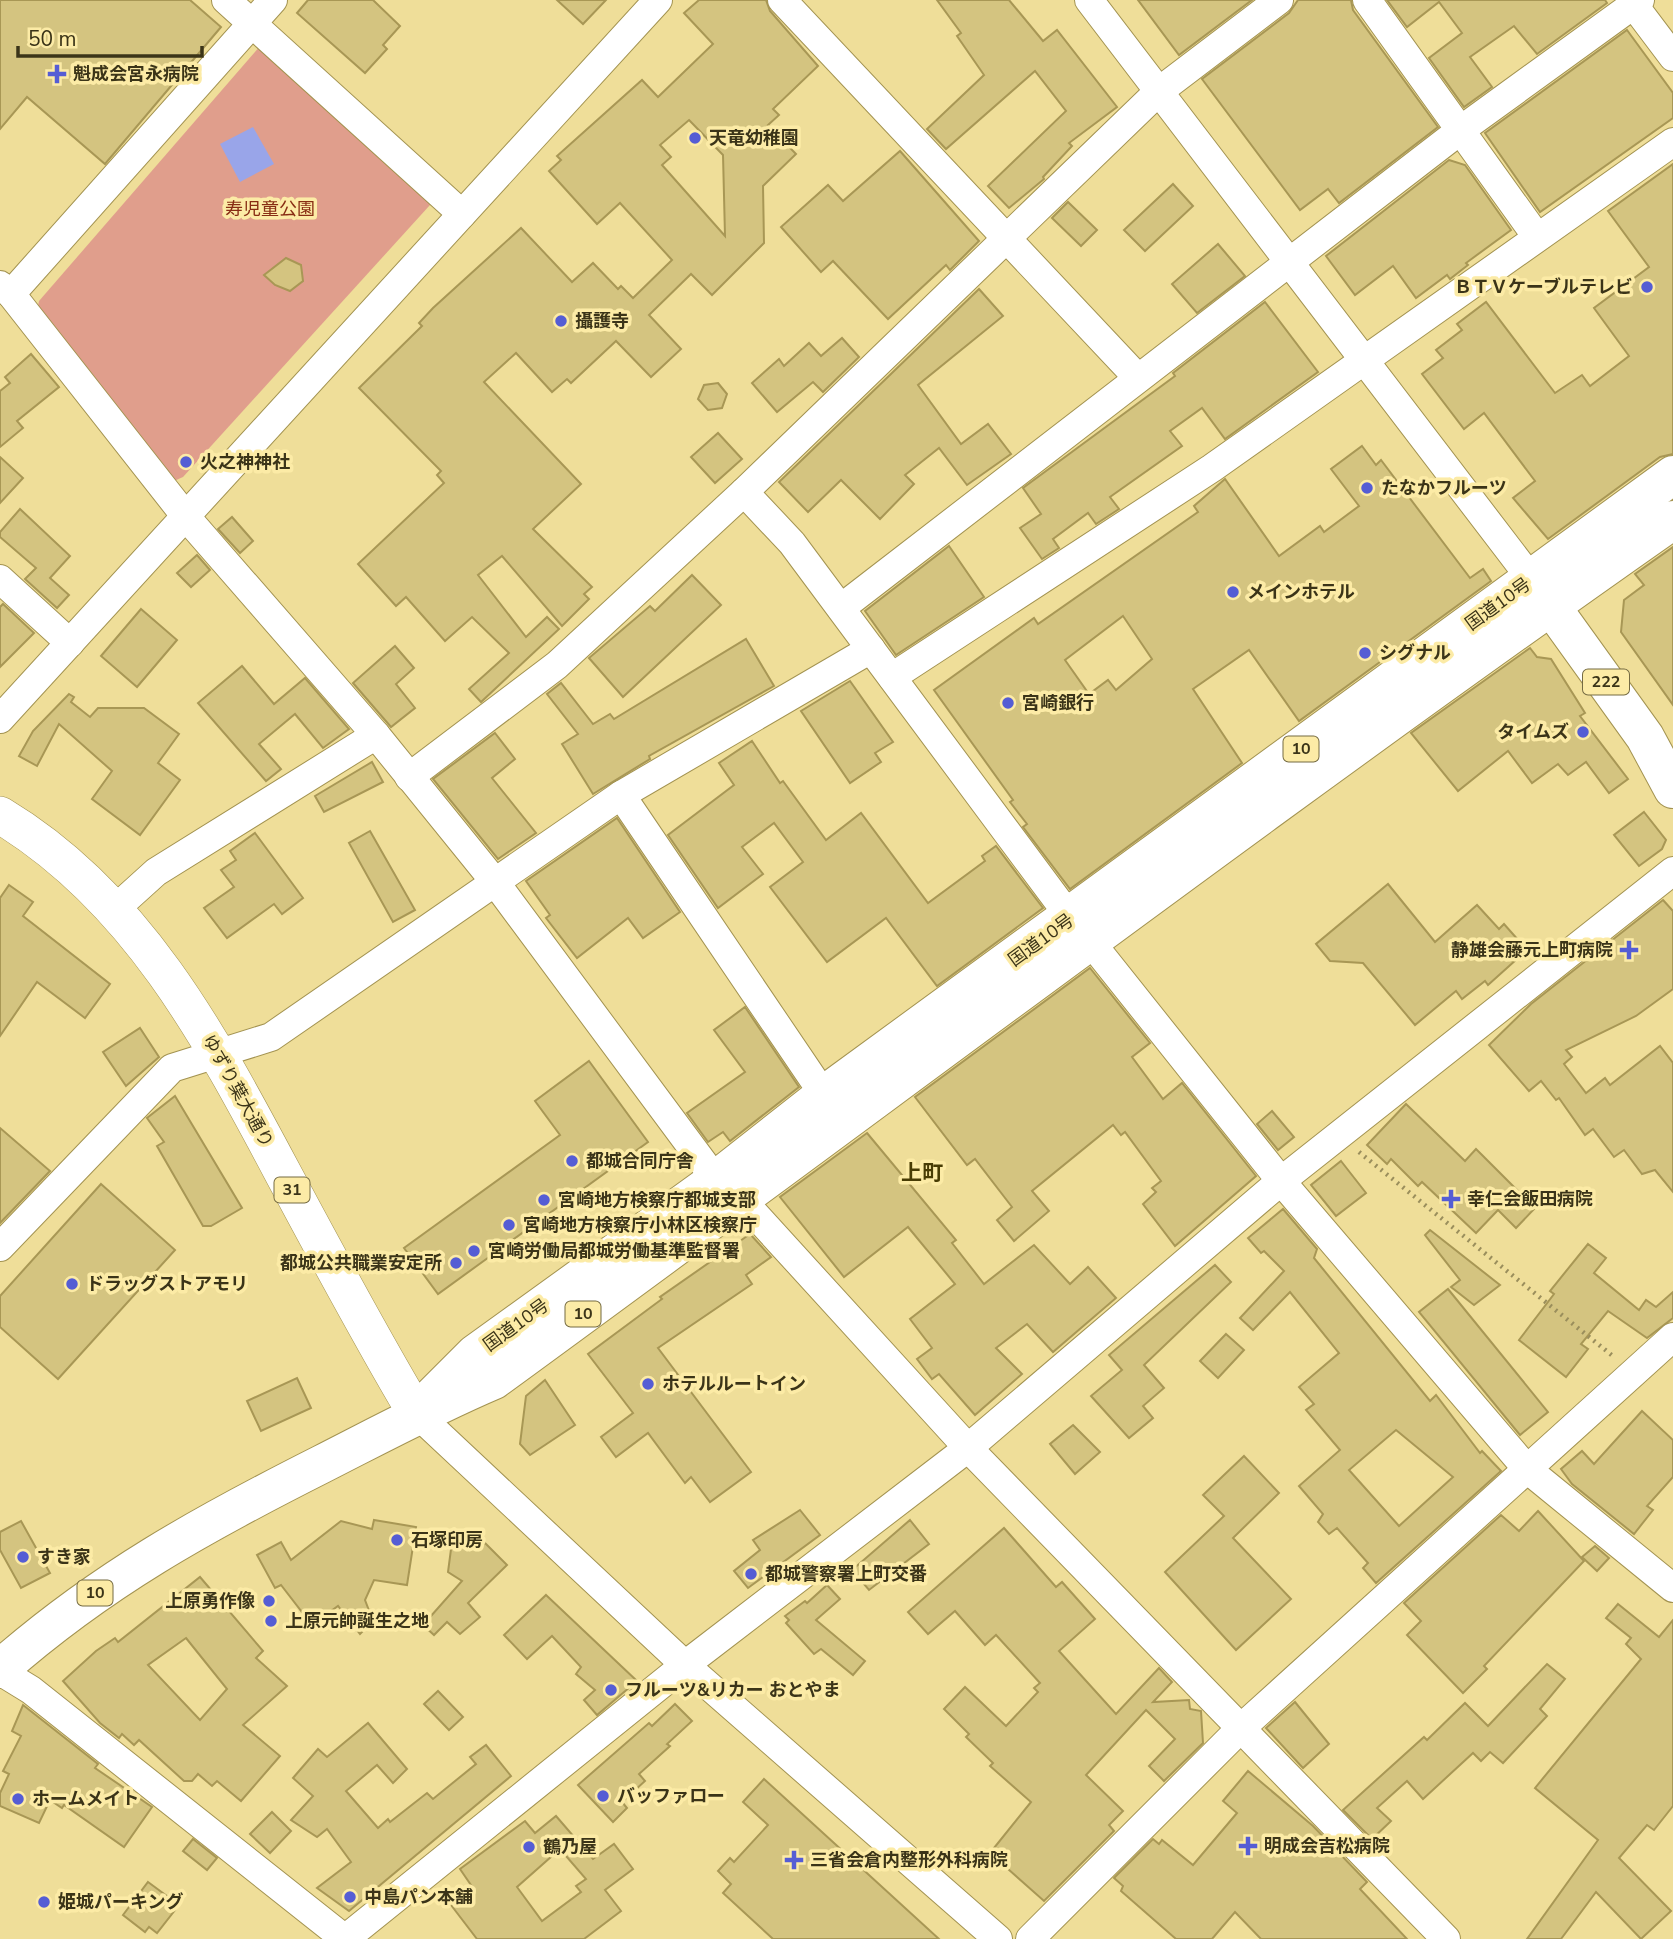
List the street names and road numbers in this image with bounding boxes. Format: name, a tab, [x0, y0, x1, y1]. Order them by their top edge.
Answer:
street label: 国道10号	[1460, 572, 1536, 636]
road number: 222	[1583, 670, 1629, 694]
road number: 10	[1284, 736, 1318, 762]
street label: 国道10号	[1003, 908, 1079, 972]
street label: ゆずり葉大通り	[197, 1030, 279, 1152]
road number: 31	[274, 1178, 310, 1202]
street label: 国道10号	[478, 1293, 554, 1357]
road number: 10	[566, 1302, 600, 1326]
road number: 10	[78, 1581, 112, 1606]

